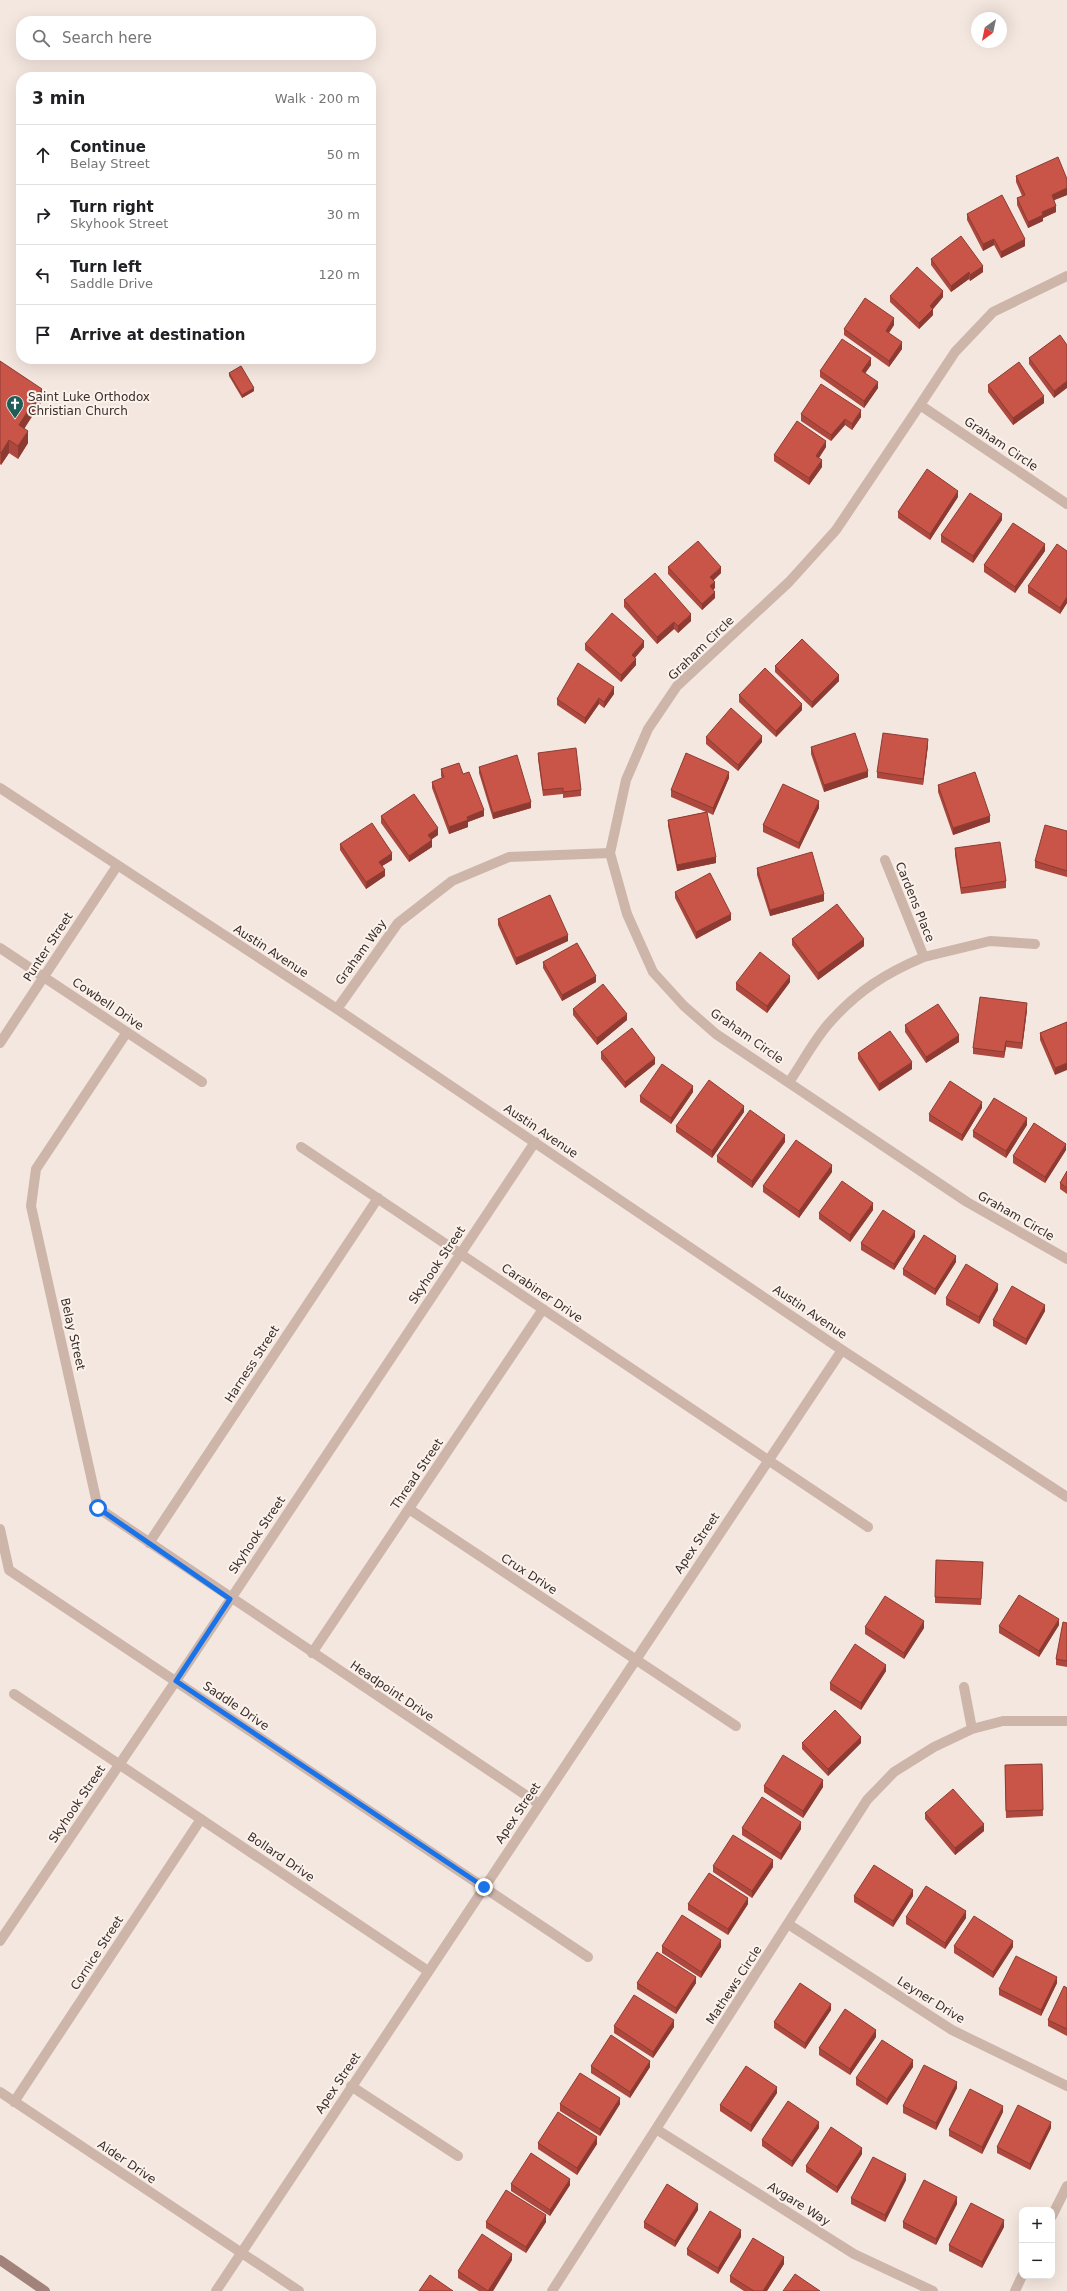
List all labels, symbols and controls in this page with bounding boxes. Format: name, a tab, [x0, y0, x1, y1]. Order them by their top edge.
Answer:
north arrow	[971, 12, 1007, 48]
search box	[16, 16, 376, 60]
icon: search	[30, 27, 52, 49]
text: Search here	[62, 29, 152, 47]
text: 3 min	[32, 88, 85, 108]
text: Walk · 200 m	[275, 91, 360, 106]
text: Continue	[70, 138, 146, 156]
icon: ahead	[32, 144, 54, 166]
text: 50 m	[327, 147, 360, 162]
text: Belay Street	[70, 156, 150, 171]
text: Turn right	[70, 198, 154, 216]
icon: right	[32, 204, 54, 226]
text: 30 m	[327, 207, 360, 222]
text: Skyhook Street	[70, 216, 168, 231]
text: Turn left	[70, 258, 142, 276]
icon: left	[32, 264, 54, 286]
text: 120 m	[318, 267, 360, 282]
text: Saddle Drive	[70, 276, 153, 291]
icon: arrive	[32, 324, 54, 346]
text: Arrive at destination	[70, 326, 245, 344]
place label: Saint Luke Orthodox Christian Church	[28, 390, 150, 418]
church icon: Saint Luke Orthodox Christian Church	[5, 394, 25, 419]
street label: Graham Circle	[962, 414, 1040, 474]
street label: Graham Circle	[665, 613, 737, 683]
street label: Cardens Place	[893, 860, 937, 944]
street label: Punter Street	[20, 910, 76, 984]
street label: Graham Way	[333, 916, 389, 988]
street label: Austin Avenue	[231, 922, 311, 980]
street label: Cowbell Drive	[70, 975, 146, 1033]
street label: Graham Circle	[708, 1006, 786, 1066]
street label: Austin Avenue	[501, 1101, 581, 1161]
street label: Graham Circle	[975, 1189, 1057, 1243]
street label: Skyhook Street	[406, 1223, 468, 1307]
street label: Carabiner Drive	[499, 1261, 585, 1325]
street label: Austin Avenue	[770, 1282, 850, 1342]
street label: Belay Street	[58, 1297, 88, 1372]
street label: Harness Street	[222, 1323, 282, 1405]
street label: Thread Street	[388, 1436, 446, 1513]
street label: Skyhook Street	[226, 1493, 288, 1577]
route start	[89, 1499, 107, 1517]
street label: Apex Street	[672, 1510, 723, 1576]
street label: Crux Drive	[498, 1551, 560, 1597]
street label: Headpoint Drive	[348, 1658, 436, 1724]
street label: Saddle Drive	[200, 1679, 272, 1733]
street label: Skyhook Street	[46, 1762, 108, 1846]
street label: Apex Street	[493, 1780, 544, 1846]
street label: Bollard Drive	[245, 1829, 317, 1885]
route end	[475, 1878, 493, 1896]
street label: Cornice Street	[68, 1913, 126, 1993]
street label: Mathews Circle	[703, 1943, 765, 2027]
street label: Leyner Drive	[895, 1974, 967, 2026]
street label: Apex Street	[313, 2050, 364, 2116]
street label: Aider Drive	[95, 2137, 159, 2187]
street label: Avgare Way	[765, 2179, 833, 2229]
map controls	[1019, 2207, 1055, 2279]
button: +	[1019, 2207, 1055, 2243]
button: −	[1019, 2243, 1055, 2279]

